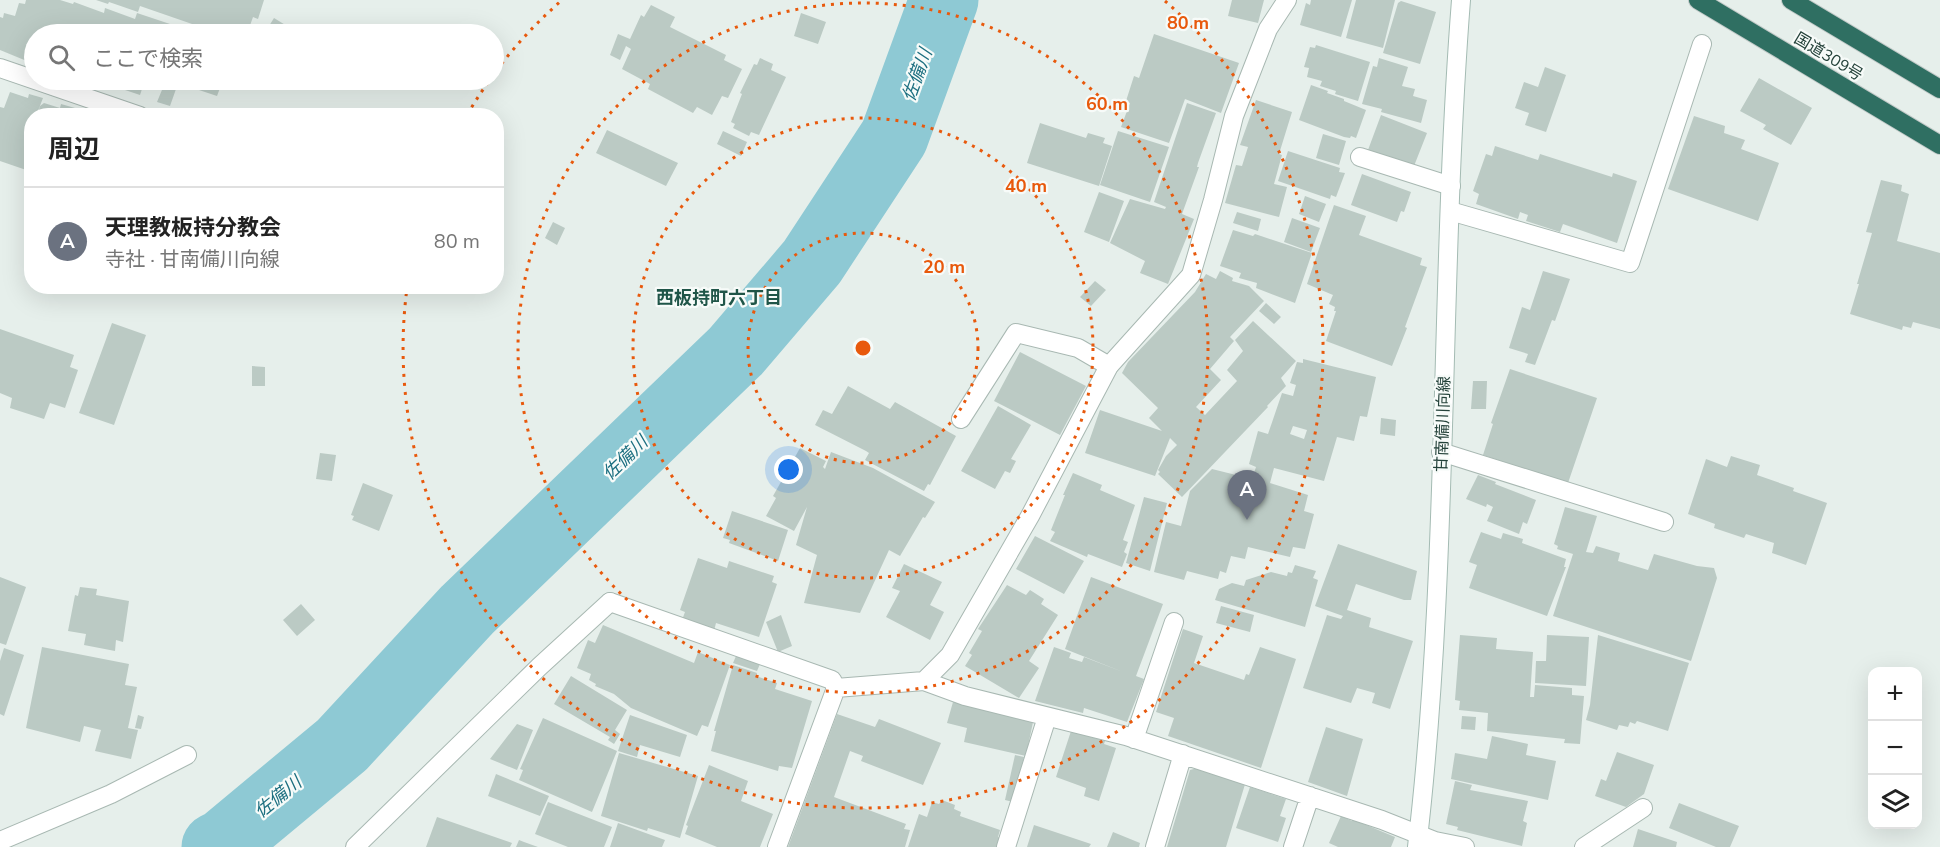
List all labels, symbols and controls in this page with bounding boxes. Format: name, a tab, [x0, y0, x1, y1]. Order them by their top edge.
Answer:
text: 80 m	[1167, 11, 1209, 35]
search box	[24, 24, 504, 90]
street label: 国道309号	[1790, 28, 1867, 86]
icon: search	[45, 41, 78, 74]
text: ここで検索	[93, 44, 203, 74]
water label: 佐備川	[896, 44, 938, 104]
text: 60 m	[1086, 92, 1128, 116]
text: 周辺	[48, 132, 100, 167]
text: 40 m	[1005, 174, 1047, 198]
text: 天理教板持分教会	[105, 213, 281, 243]
text: A	[60, 228, 75, 255]
text: 80 m	[434, 228, 480, 255]
text: 寺社 · 甘南備川向線	[105, 246, 280, 273]
text: 20 m	[923, 255, 965, 279]
district label: 西板持町六丁目	[656, 286, 782, 310]
centre of rings	[853, 338, 873, 358]
street label: 甘南備川向線	[1430, 376, 1456, 472]
water label: 佐備川	[597, 429, 654, 485]
your location	[774, 455, 803, 484]
pin: A	[1228, 470, 1266, 520]
map controls	[1868, 667, 1922, 829]
button: +	[1868, 667, 1922, 721]
button: −	[1868, 721, 1922, 775]
water label: 佐備川	[249, 769, 308, 823]
button: layers	[1868, 775, 1922, 829]

